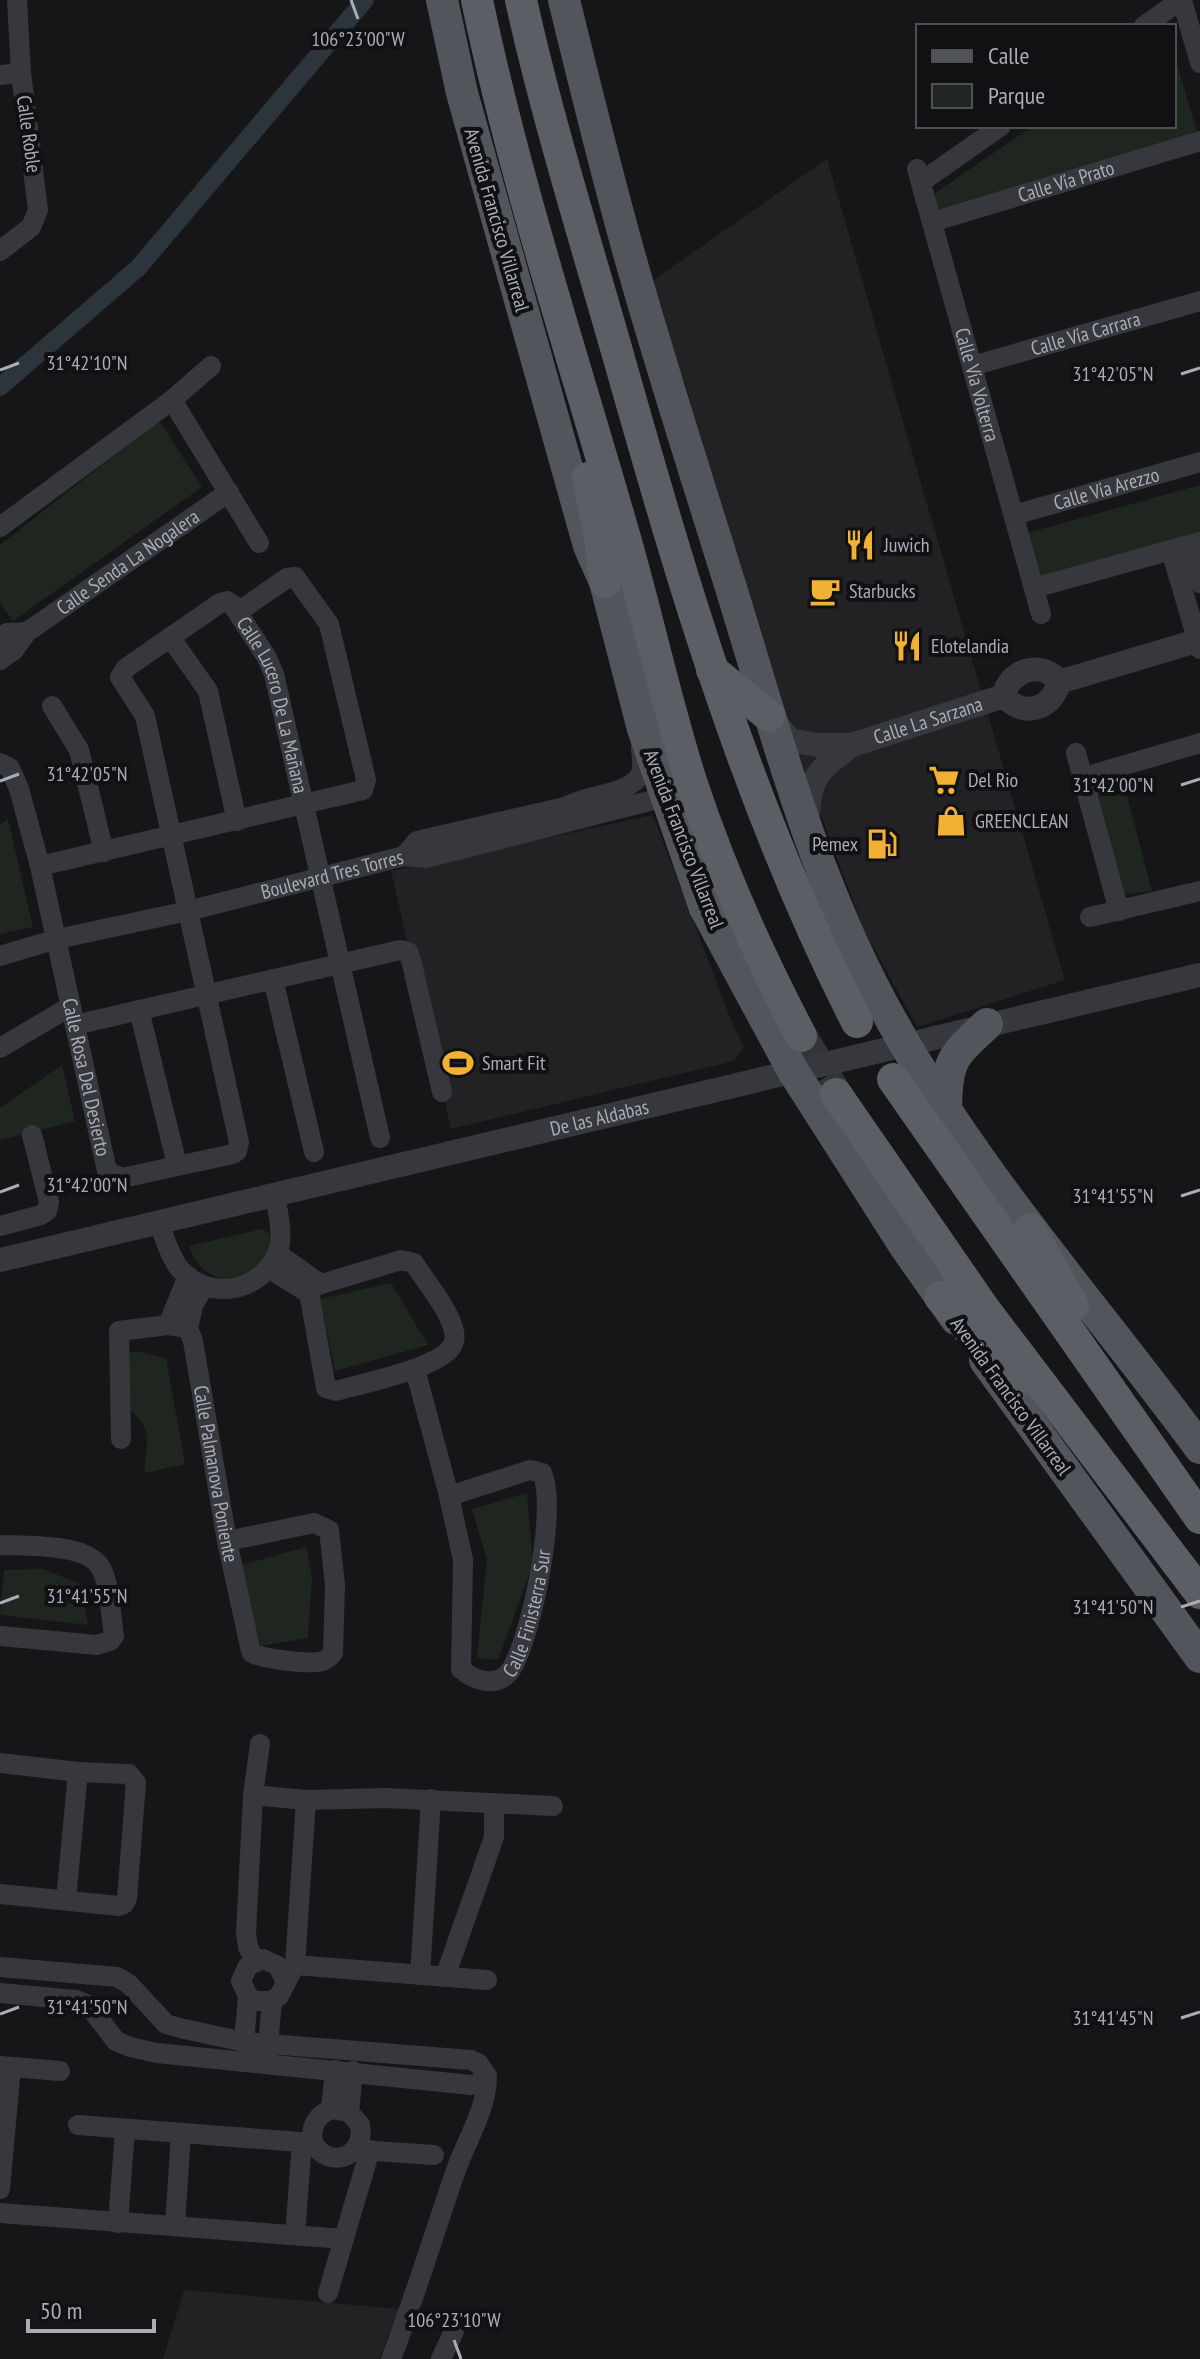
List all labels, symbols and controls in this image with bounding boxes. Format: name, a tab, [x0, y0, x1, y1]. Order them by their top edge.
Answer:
legend	[916, 24, 1176, 128]
text: 106°23'00"W	[311, 26, 405, 52]
text: Calle	[988, 40, 1029, 71]
text: Parque	[988, 80, 1045, 111]
street label: Calle Roble	[11, 94, 47, 174]
street label: Avenida Francisco Villarreal	[458, 125, 536, 315]
street label: Calle Vía Prato	[1015, 155, 1117, 208]
street label: Calle Vía Carrara	[1028, 306, 1143, 362]
street label: Calle Vía Volterra	[949, 325, 1005, 445]
text: 31°42'10"N	[47, 350, 127, 376]
text: 31°42'05"N	[1073, 361, 1153, 387]
street label: Calle Vía Arezzo	[1050, 461, 1162, 516]
street label: Calle Senda La Nogalera	[51, 504, 204, 621]
restaurant icon: Juwich	[843, 528, 877, 562]
place label: Juwich	[883, 532, 930, 558]
cafe icon: Starbucks	[808, 574, 842, 608]
place label: Starbucks	[849, 578, 916, 604]
street label: Calle Lucero De La Mañana	[231, 612, 314, 796]
restaurant icon: Elotelandia	[890, 629, 924, 663]
place label: Elotelandia	[931, 633, 1009, 659]
street label: Calle La Sarzana	[870, 691, 986, 750]
street label: Avenida Francisco Villarreal	[638, 746, 730, 932]
text: 31°42'05"N	[47, 761, 127, 787]
supermarket icon: Del Rio	[927, 763, 961, 797]
place label: Del Rio	[968, 767, 1018, 793]
text: 31°42'00"N	[1073, 772, 1153, 798]
shop icon: GREENCLEAN	[934, 804, 968, 838]
place label: GREENCLEAN	[975, 808, 1069, 834]
fuel station icon: Pemex	[865, 827, 899, 861]
place label: Pemex	[812, 831, 858, 857]
street label: Boulevard Tres Torres	[258, 844, 406, 905]
street label: Calle Rosa Del Desierto	[56, 996, 116, 1159]
sports icon: Smart Fit	[441, 1046, 475, 1080]
place label: Smart Fit	[482, 1050, 546, 1076]
street label: De las Aldabas	[547, 1093, 651, 1142]
text: 31°42'00"N	[47, 1172, 127, 1198]
text: 31°41'55"N	[1073, 1183, 1153, 1209]
street label: Avenida Francisco Villarreal	[945, 1312, 1077, 1481]
street label: Calle Palmanova Poniente	[188, 1383, 244, 1565]
street label: Calle Finisterra Sur	[497, 1548, 556, 1683]
text: 31°41'55"N	[47, 1583, 127, 1609]
text: 31°41'50"N	[1073, 1594, 1153, 1620]
text: 31°41'50"N	[47, 1994, 127, 2020]
text: 31°41'45"N	[1073, 2005, 1153, 2031]
scale bar	[28, 2283, 154, 2333]
text: 50 m	[40, 2295, 82, 2326]
text: 106°23'10"W	[407, 2307, 501, 2333]

